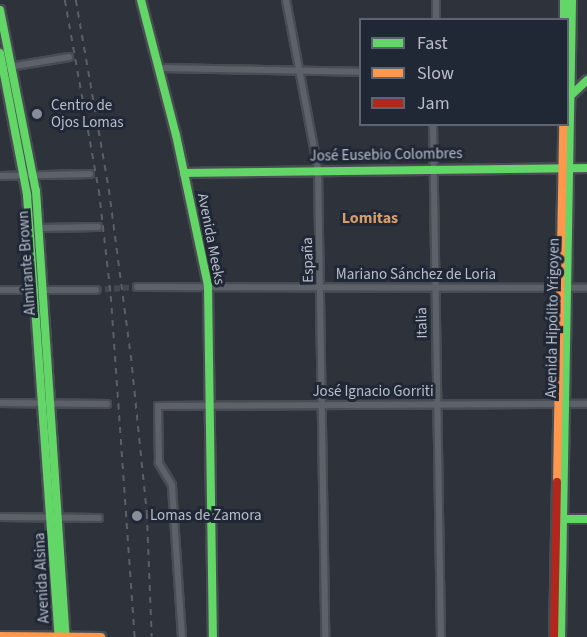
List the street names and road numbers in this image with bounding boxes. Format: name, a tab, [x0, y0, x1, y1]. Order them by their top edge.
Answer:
street label: José Eusebio Colombres	[309, 145, 463, 165]
street label: Avenida Meeks	[193, 192, 229, 286]
street label: Almirante Brown	[14, 210, 40, 316]
street label: España	[299, 237, 317, 283]
street label: Avenida Hipólito Yrigoyen	[543, 238, 563, 398]
street label: Mariano Sánchez de Loria	[336, 266, 496, 284]
street label: Italia	[413, 307, 431, 339]
street label: José Ignacio Gorriti	[312, 383, 434, 401]
street label: Avenida Alsina	[31, 532, 53, 624]

